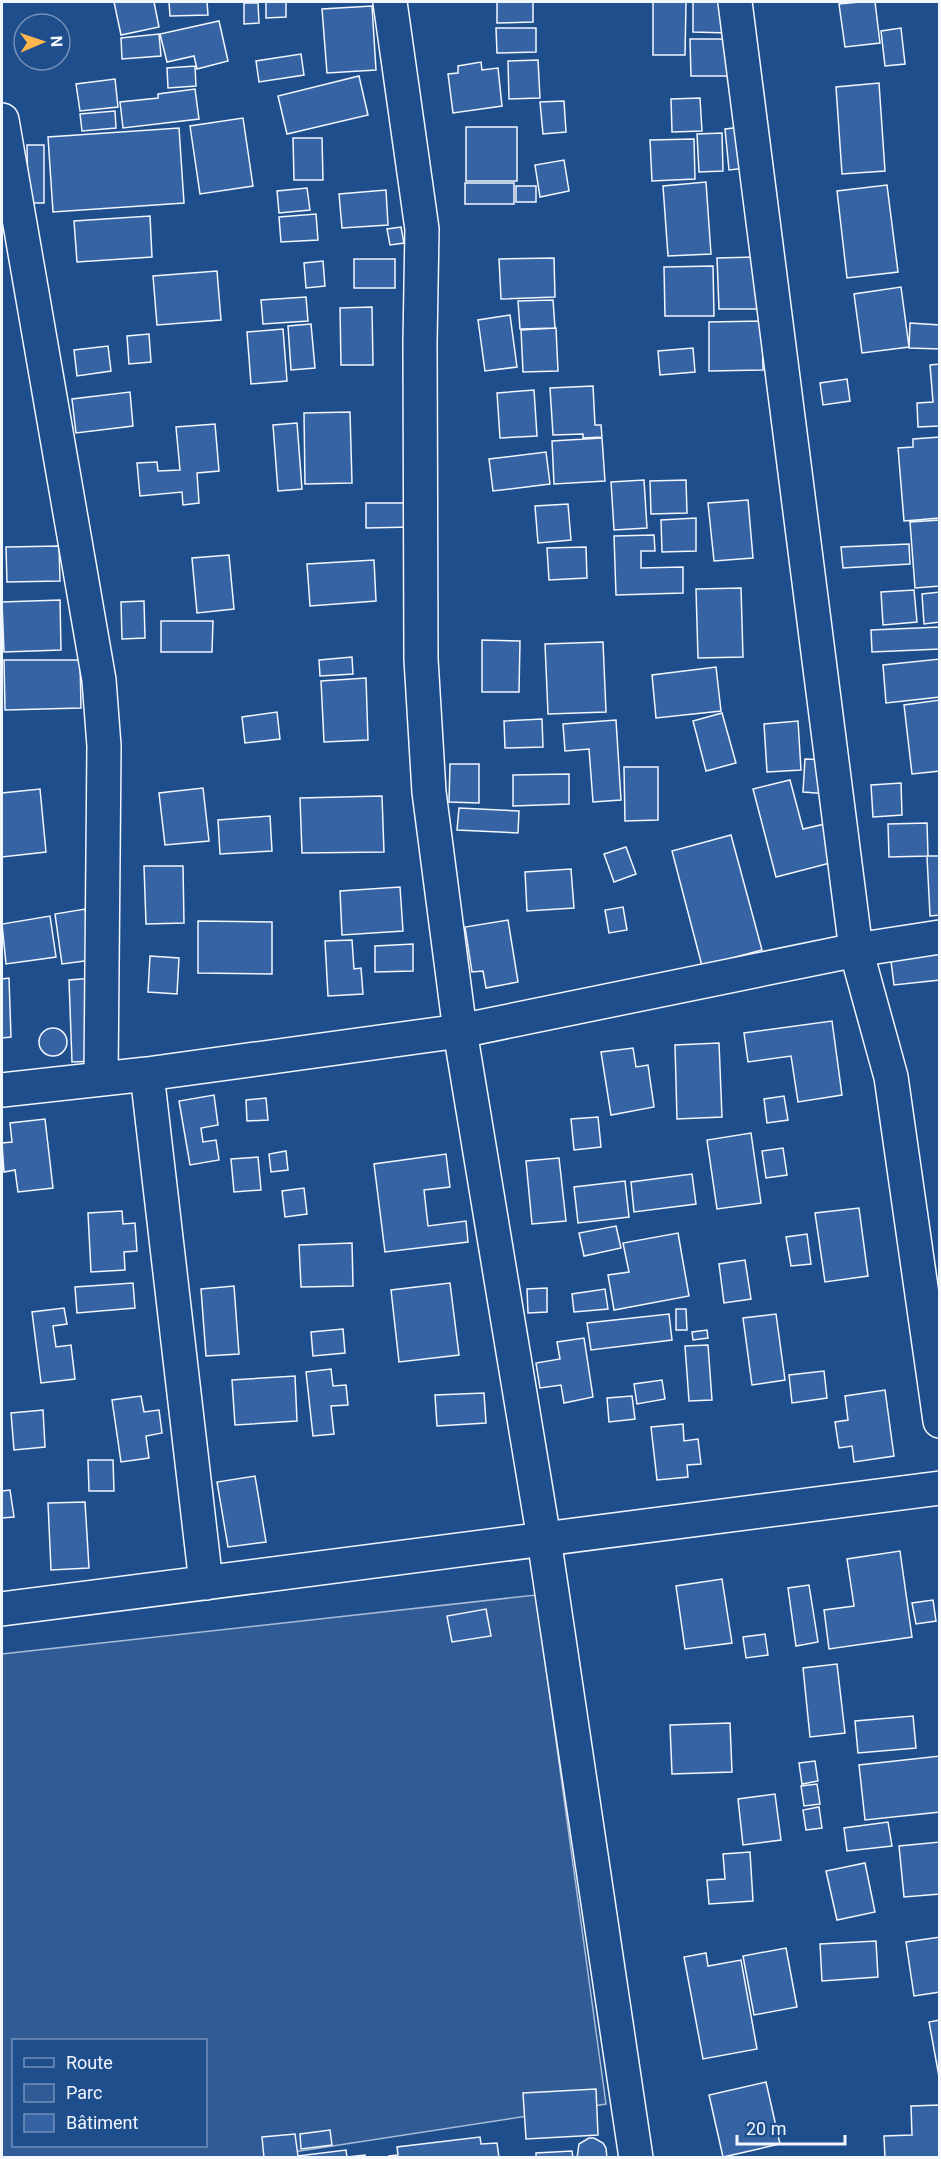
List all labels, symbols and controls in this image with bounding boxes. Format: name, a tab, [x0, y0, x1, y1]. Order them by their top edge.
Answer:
north arrow	[12, 12, 72, 72]
text: N	[47, 36, 66, 47]
legend	[12, 2039, 207, 2147]
text: Route	[66, 2052, 113, 2073]
text: Parc	[66, 2082, 102, 2103]
scale bar	[737, 2108, 845, 2146]
text: Bâtiment	[66, 2112, 139, 2133]
text: 20 m	[746, 2118, 786, 2139]

